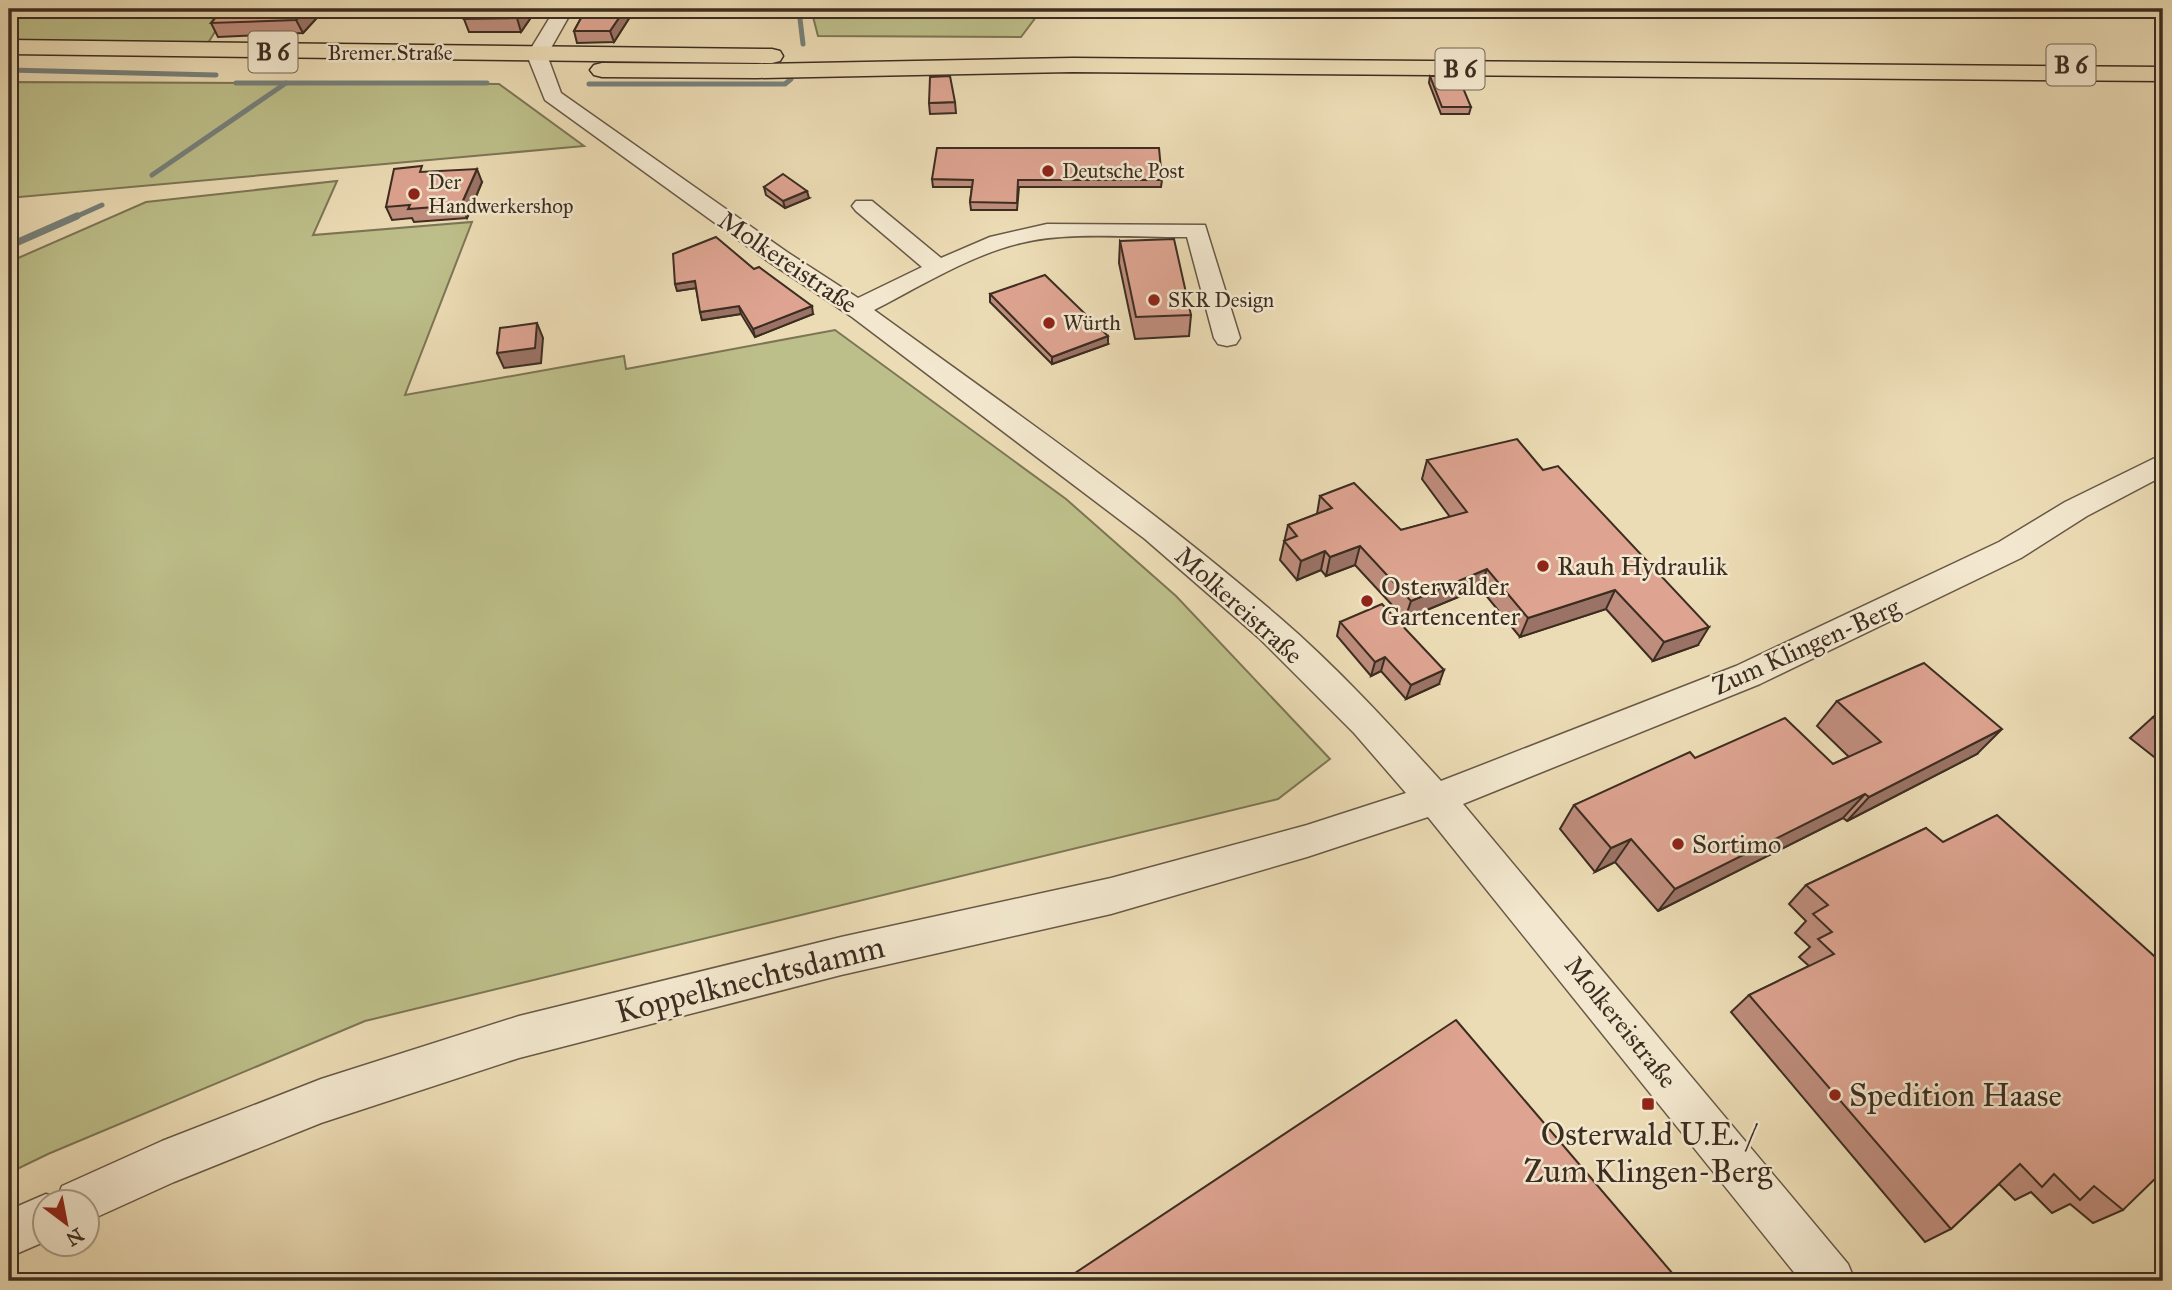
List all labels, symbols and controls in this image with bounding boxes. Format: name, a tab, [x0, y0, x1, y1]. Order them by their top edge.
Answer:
road number: B 6	[248, 32, 298, 72]
street label: Bremer Straße	[328, 40, 453, 66]
road number: B 6	[2046, 44, 2096, 86]
road number: B 6	[1436, 48, 1484, 90]
place label: Deutsche Post	[1062, 158, 1185, 184]
marker: Deutsche Post	[1040, 163, 1056, 179]
place label: Der Handwerkershop	[428, 169, 574, 219]
marker: Der Handwerkershop	[406, 186, 422, 202]
street label: Molkereistraße	[712, 204, 864, 320]
place label: SKR Design	[1168, 287, 1274, 313]
marker: SKR Design	[1146, 292, 1162, 308]
place label: Würth	[1063, 310, 1121, 336]
marker: Würth	[1041, 315, 1057, 331]
street label: Molkereistraße	[1169, 539, 1310, 671]
place label: Rauh Hydraulik	[1557, 550, 1729, 582]
marker: Rauh Hydraulik	[1535, 558, 1551, 574]
place label: Osterwalder Gartencenter	[1381, 570, 1521, 632]
street label: Zum Klingen-Berg	[1707, 590, 1905, 702]
marker: Osterwalder Gartencenter	[1359, 593, 1375, 609]
place label: Sortimo	[1692, 828, 1781, 860]
marker: Sortimo	[1670, 836, 1686, 852]
street label: Koppelknechtsdamm	[612, 927, 889, 1032]
street label: Molkereistraße	[1558, 949, 1684, 1095]
place label: Spedition Haase	[1849, 1076, 2062, 1115]
marker: Spedition Haase	[1827, 1087, 1843, 1103]
marker: Osterwald U.E. / Zum Klingen-Berg	[1640, 1096, 1656, 1112]
place label: Osterwald U.E. / Zum Klingen-Berg	[1524, 1115, 1773, 1191]
north arrow	[32, 1188, 102, 1258]
text: N	[62, 1223, 88, 1251]

